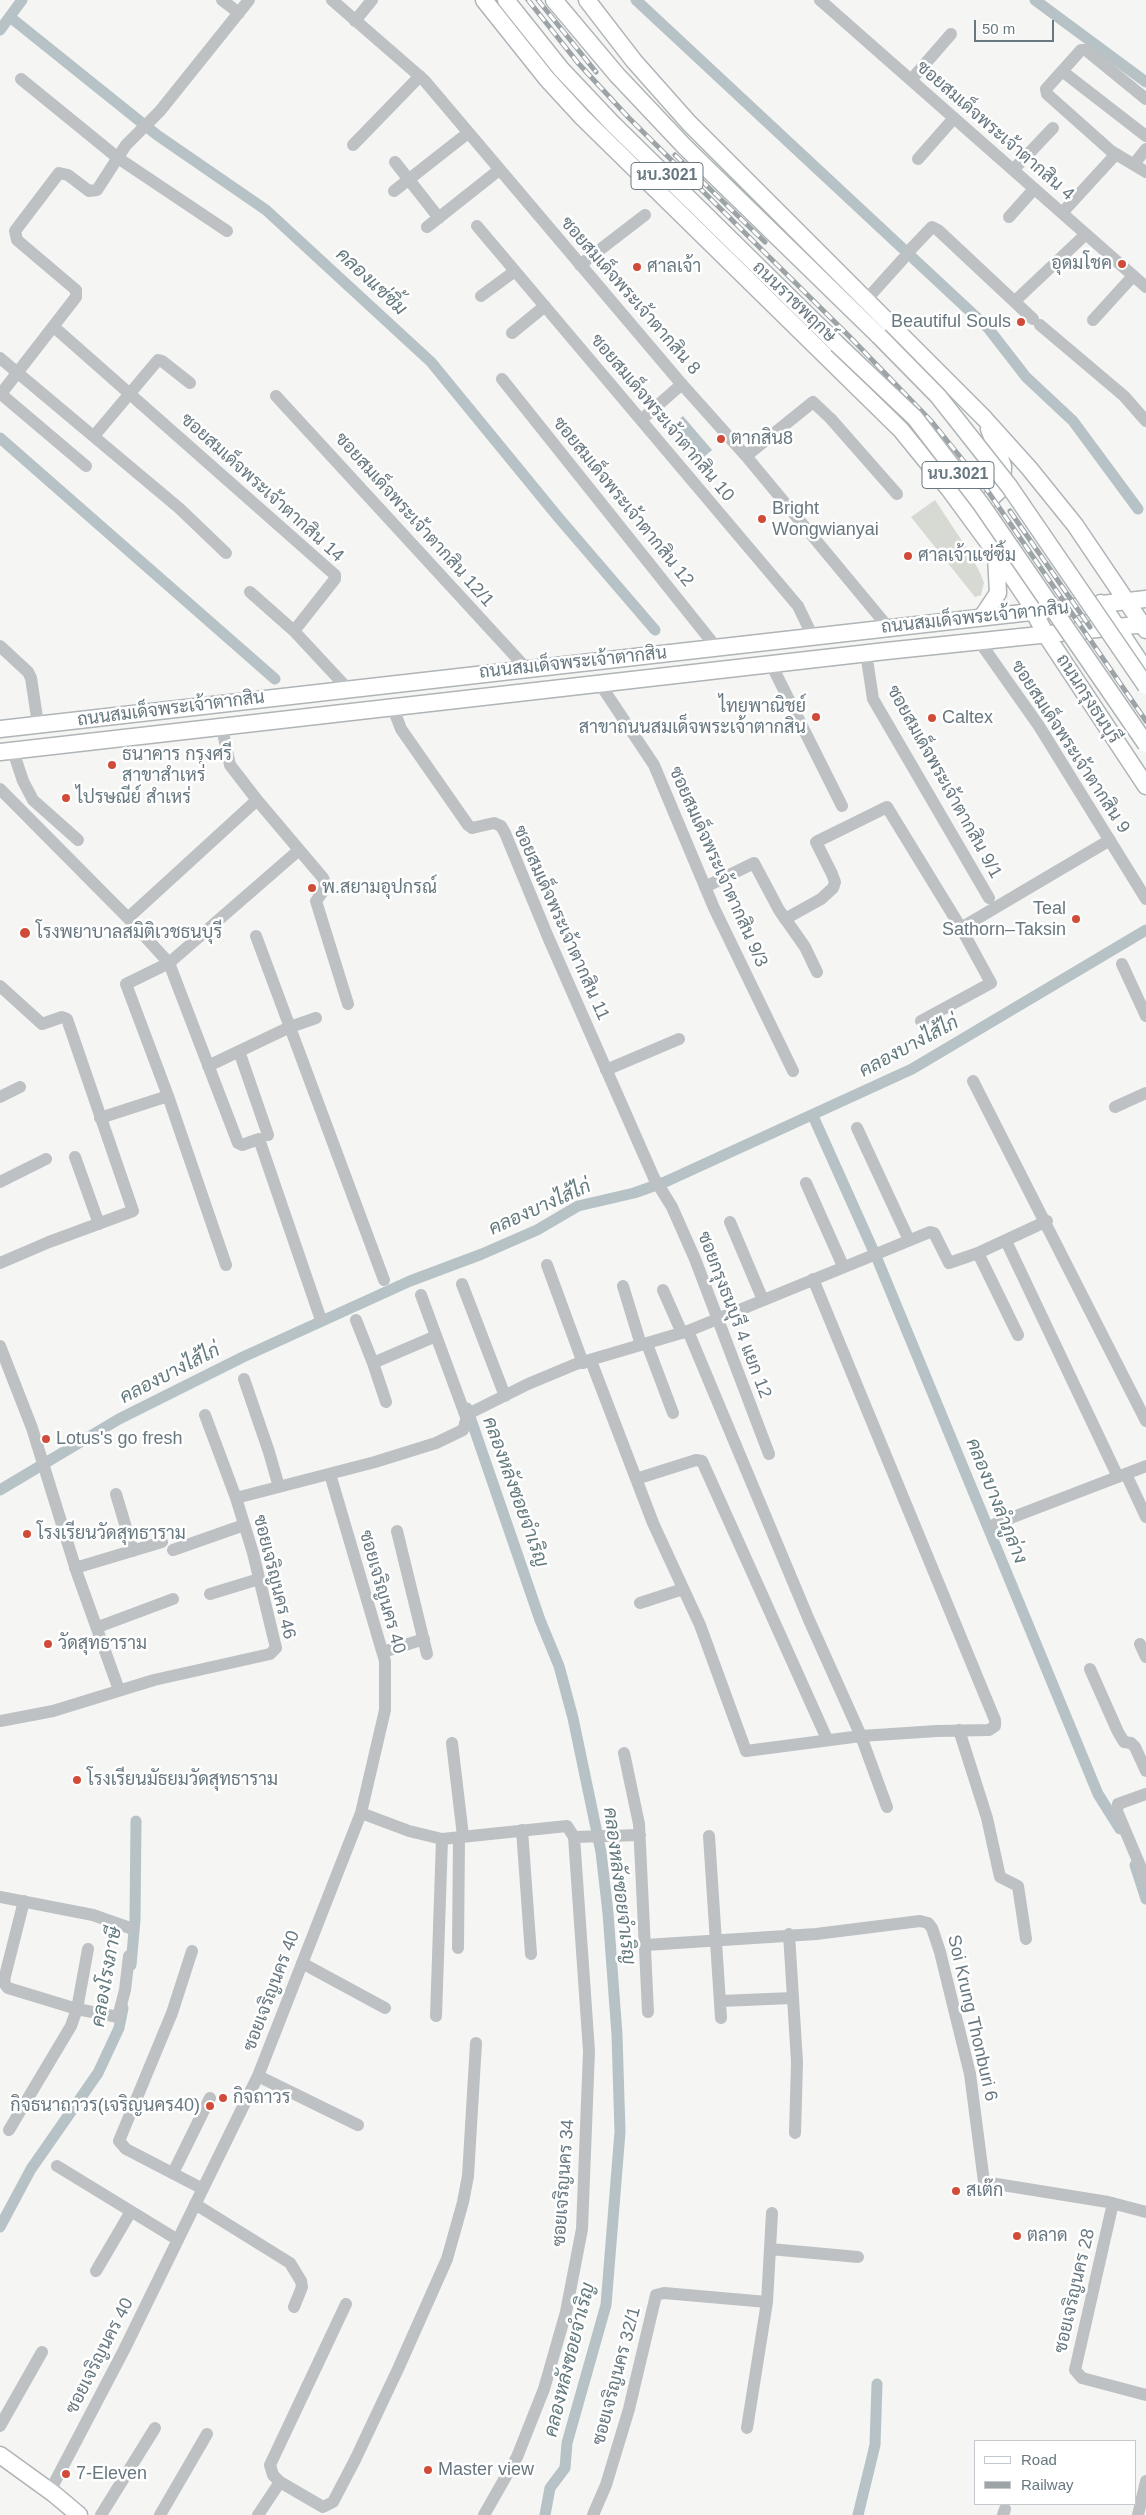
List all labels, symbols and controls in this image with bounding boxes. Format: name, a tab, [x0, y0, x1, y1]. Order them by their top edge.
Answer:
scale bar	[976, 10, 1056, 42]
text: 50 m	[982, 20, 1015, 37]
street label: ซอยสมเด็จพระเจ้าตากสิน 4	[912, 57, 1078, 205]
road number: นบ.3021	[631, 162, 703, 190]
street label: ซอยสมเด็จพระเจ้าตากสิน 8	[556, 213, 704, 379]
water label: คลองแซ่ซิ้ม	[331, 244, 411, 320]
place label: อุดมโชค	[1051, 253, 1112, 275]
place label: ศาลเจ้า	[647, 256, 701, 278]
street label: ถนนราชพฤกษ์	[748, 257, 840, 347]
marker: อุดมโชค	[1116, 258, 1128, 270]
marker: ศาลเจ้า	[631, 261, 643, 273]
place label: Beautiful Souls	[891, 311, 1011, 333]
marker: Beautiful Souls	[1015, 316, 1027, 328]
street label: ซอยสมเด็จพระเจ้าตากสิน 10	[586, 330, 738, 506]
street label: ซอยสมเด็จพระเจ้าตากสิน 14	[176, 409, 348, 567]
street label: ซอยสมเด็จพระเจ้าตากสิน 12	[548, 413, 698, 591]
street label: ซอยสมเด็จพระเจ้าตากสิน 12/1	[330, 428, 498, 612]
place label: ตากสิน8	[731, 428, 793, 450]
marker: ตากสิน8	[715, 433, 727, 445]
road number: นบ.3021	[922, 462, 994, 488]
place label: Bright Wongwianyai	[772, 498, 879, 540]
marker: Bright Wongwianyai	[756, 513, 768, 525]
place label: ศาลเจ้าแซ่ซิ้ม	[918, 545, 1016, 567]
marker: ศาลเจ้าแซ่ซิ้ม	[902, 550, 914, 562]
street label: ถนนสมเด็จพระเจ้าตากสิน	[880, 597, 1070, 639]
street label: ถนนสมเด็จพระเจ้าตากสิน	[478, 642, 668, 684]
street label: ถนนกรุงธนบุรี	[1051, 650, 1125, 748]
street label: ซอยสมเด็จพระเจ้าตากสิน 9	[1006, 656, 1134, 838]
street label: ซอยสมเด็จพระเจ้าตากสิน 9/1	[882, 682, 1006, 882]
street label: ถนนสมเด็จพระเจ้าตากสิน	[76, 687, 266, 731]
place label: ไทยพาณิชย์ สาขาถนนสมเด็จพระเจ้าตากสิน	[579, 696, 806, 739]
place label: Caltex	[942, 707, 993, 729]
marker: ไทยพาณิชย์ สาขาถนนสมเด็จพระเจ้าตากสิน	[810, 711, 822, 723]
marker: Caltex	[926, 712, 938, 724]
place label: ธนาคาร กรุงศรี สาขาสำเหร่	[122, 744, 232, 786]
marker: ธนาคาร กรุงศรี สาขาสำเหร่	[106, 759, 118, 771]
street label: ซอยสมเด็จพระเจ้าตากสิน 9/3	[664, 763, 772, 971]
place label: ไปรษณีย์ สำเหร่	[76, 787, 191, 809]
marker: ไปรษณีย์ สำเหร่	[60, 792, 72, 804]
street label: ซอยสมเด็จพระเจ้าตากสิน 11	[508, 822, 614, 1024]
place label: พ.สยามอุปกรณ์	[322, 877, 437, 899]
marker: พ.สยามอุปกรณ์	[306, 882, 318, 894]
place label: Teal Sathorn–Taksin	[942, 898, 1066, 941]
marker: Teal Sathorn–Taksin	[1070, 913, 1082, 925]
place label: โรงพยาบาลสมิติเวชธนบุรี	[36, 922, 222, 944]
marker: โรงพยาบาลสมิติเวชธนบุรี	[18, 926, 32, 940]
water label: คลองบางไส้ไก่	[855, 1011, 963, 1083]
water label: คลองบางไส้ไก่	[486, 1175, 594, 1241]
street label: ซอยกรุงธนบุรี 4 แยก 12	[692, 1229, 776, 1401]
water label: คลองบางไส้ไก่	[116, 1339, 224, 1409]
water label: คลองหลังซอยจำเริญ	[477, 1414, 553, 1570]
place label: Lotus's go fresh	[56, 1428, 183, 1450]
marker: Lotus's go fresh	[40, 1433, 52, 1445]
water label: คลองบางลำภูล่าง	[960, 1435, 1032, 1567]
street label: ซอยเจริญนคร 46	[248, 1513, 300, 1641]
place label: โรงเรียนวัดสุทธาราม	[37, 1523, 186, 1545]
marker: โรงเรียนวัดสุทธาราม	[21, 1528, 33, 1540]
street label: ซอยเจริญนคร 40	[354, 1528, 410, 1656]
place label: วัดสุทธาราม	[58, 1633, 147, 1655]
marker: วัดสุทธาราม	[42, 1638, 54, 1650]
place label: โรงเรียนมัธยมวัดสุทธาราม	[87, 1769, 278, 1791]
marker: โรงเรียนมัธยมวัดสุทธาราม	[71, 1774, 83, 1786]
water label: คลองหลังซอยจำเริญ	[598, 1806, 640, 1966]
water label: คลองโรงภาษี	[87, 1925, 127, 2029]
street label: ซอยเจริญนคร 40	[239, 1928, 305, 2054]
street label: Soi Krung Thonburi 6	[942, 1933, 1002, 2103]
place label: กิจถาวร	[233, 2087, 290, 2109]
marker: กิจถาวร	[217, 2092, 229, 2104]
place label: กิจธนาถาวร(เจริญนคร40)	[10, 2095, 200, 2117]
marker: กิจธนาถาวร(เจริญนคร40)	[204, 2100, 216, 2112]
street label: ซอยเจริญนคร 34	[549, 2119, 579, 2247]
place label: สเต๊ก	[966, 2180, 1003, 2202]
marker: สเต๊ก	[950, 2185, 962, 2197]
place label: ตลาด	[1027, 2225, 1068, 2247]
street label: ซอยเจริญนคร 28	[1050, 2227, 1100, 2355]
marker: ตลาด	[1011, 2230, 1023, 2242]
water label: คลองหลังซอยจำเริญ	[540, 2280, 600, 2440]
street label: ซอยเจริญนคร 40	[61, 2294, 139, 2418]
street label: ซอยเจริญนคร 32/1	[588, 2305, 646, 2447]
legend	[974, 2440, 1136, 2505]
text: Road	[1021, 2451, 1057, 2468]
place label: Master view	[438, 2459, 534, 2481]
place label: 7-Eleven	[76, 2463, 147, 2485]
marker: Master view	[422, 2464, 434, 2476]
marker: 7-Eleven	[60, 2468, 72, 2480]
text: Railway	[1021, 2476, 1074, 2493]

